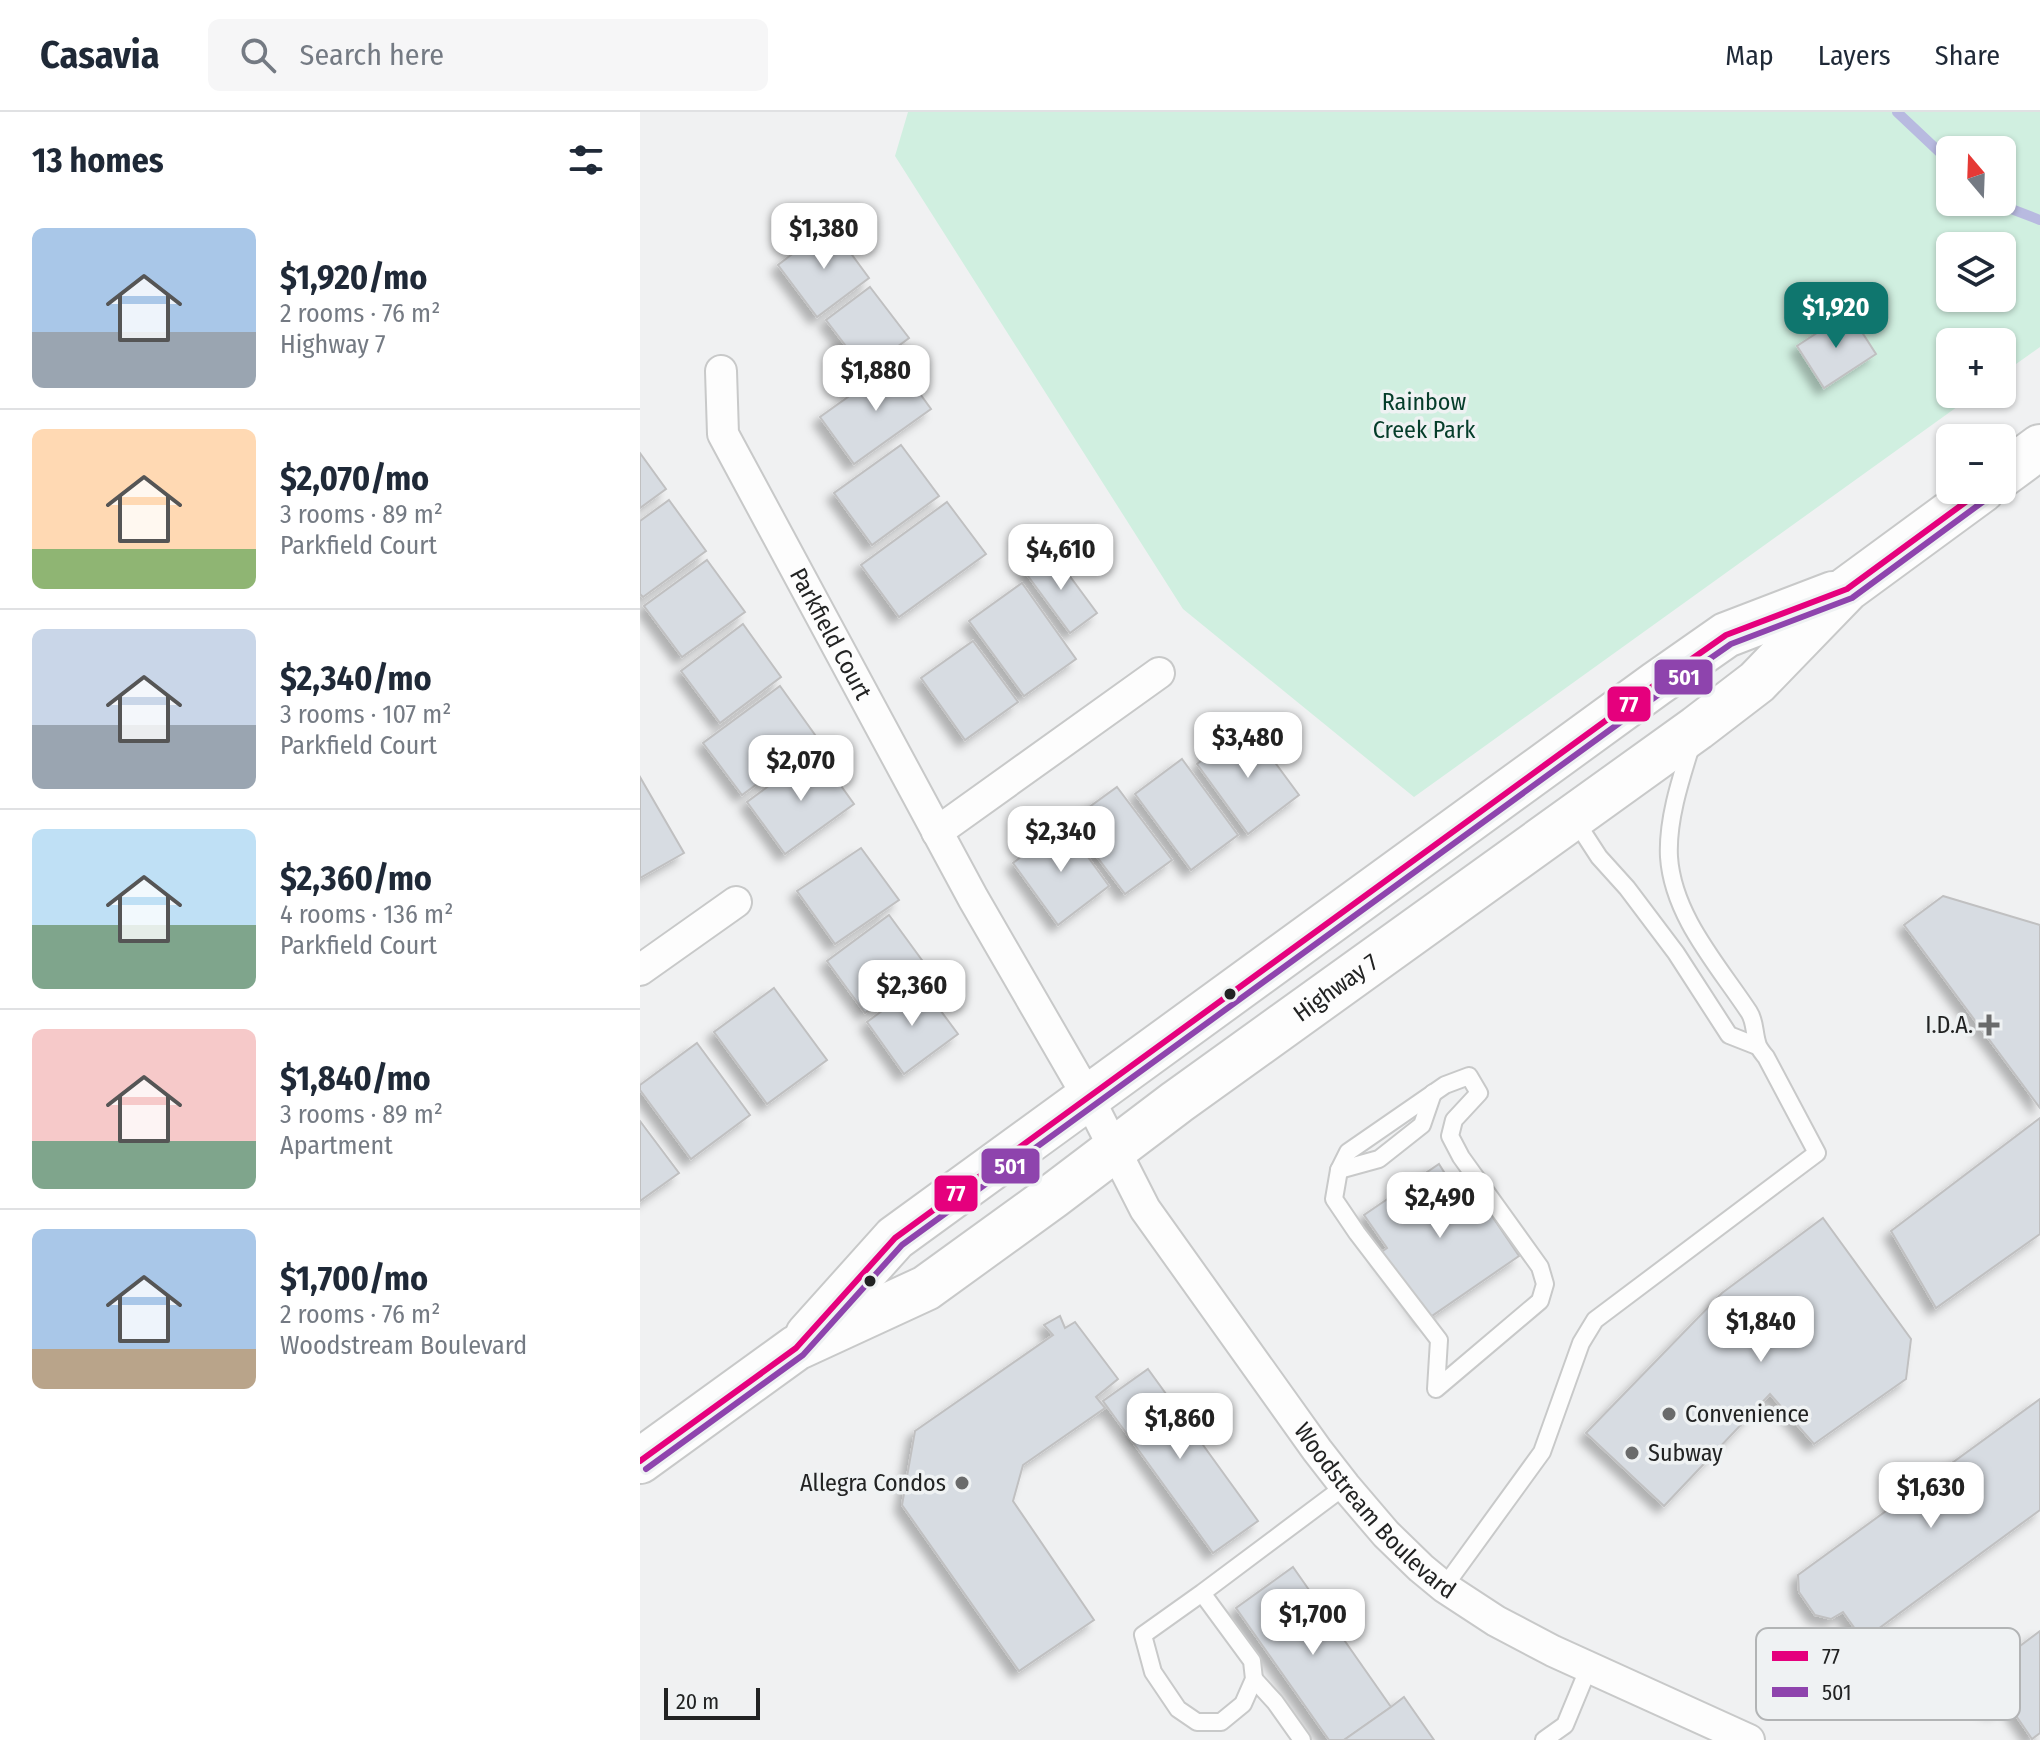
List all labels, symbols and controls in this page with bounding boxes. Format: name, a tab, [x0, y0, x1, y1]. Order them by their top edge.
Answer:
search box	[208, 19, 768, 91]
text: Casavia	[40, 32, 160, 78]
icon: search	[236, 33, 280, 77]
text: Search here	[300, 37, 444, 73]
text: Map	[1725, 39, 1774, 72]
text: Layers	[1818, 39, 1891, 72]
text: Share	[1935, 39, 2000, 72]
north arrow	[1936, 136, 2016, 216]
map controls	[1936, 136, 2016, 504]
icon: filters	[564, 138, 608, 182]
text: 13 homes	[32, 140, 164, 181]
pin: $1,380	[759, 203, 889, 271]
text: $1,380	[789, 213, 859, 244]
button: layers	[1936, 232, 2016, 312]
text: $1,920/mo	[280, 257, 427, 298]
icon: home	[96, 260, 192, 356]
pin: $1,920	[1771, 282, 1901, 350]
text: $1,920	[1802, 292, 1870, 323]
text: 2 rooms · 76 m²	[280, 298, 440, 329]
button: +	[1936, 328, 2016, 408]
text: Highway 7	[280, 329, 386, 360]
pin: $1,880	[811, 345, 941, 413]
text: $1,880	[841, 355, 911, 386]
park label: Rainbow Creek Park	[1373, 388, 1476, 444]
button: −	[1936, 424, 2016, 504]
text: $2,070/mo	[280, 458, 429, 499]
icon: home	[96, 461, 192, 557]
text: 3 rooms · 89 m²	[280, 499, 443, 530]
pin: $4,610	[996, 524, 1126, 592]
text: Parkfield Court	[280, 530, 437, 561]
text: $4,610	[1026, 534, 1096, 565]
street label: Parkfield Court	[784, 563, 877, 704]
text: $2,340/mo	[280, 658, 432, 699]
line badge: 501	[1653, 658, 1714, 696]
icon: home	[96, 661, 192, 757]
text: 501	[1668, 664, 1700, 691]
line badge: 77	[1606, 685, 1652, 723]
text: 77	[1620, 691, 1639, 718]
text: 3 rooms · 107 m²	[280, 699, 452, 730]
pin: $3,480	[1183, 712, 1313, 780]
text: $3,480	[1212, 722, 1284, 753]
text: Parkfield Court	[280, 730, 437, 761]
pin: $2,070	[736, 735, 866, 803]
text: $2,070	[766, 745, 836, 776]
pin: $2,340	[996, 806, 1126, 874]
text: $2,340	[1026, 816, 1096, 847]
text: $2,360/mo	[280, 858, 432, 899]
icon: home	[96, 861, 192, 957]
text: 4 rooms · 136 m²	[280, 899, 453, 930]
text: Parkfield Court	[280, 930, 437, 961]
street label: Highway 7	[1288, 948, 1384, 1028]
pin: $2,360	[847, 960, 977, 1028]
text: $2,360	[876, 970, 948, 1001]
unlabelled marker	[1222, 986, 1238, 1002]
place label: I.D.A.	[1925, 1011, 1973, 1039]
marker: I.D.A.	[1980, 1016, 1998, 1034]
text: $1,840/mo	[280, 1058, 431, 1099]
icon: home	[96, 1061, 192, 1157]
text: 3 rooms · 89 m²	[280, 1099, 443, 1130]
text: Apartment	[280, 1130, 393, 1161]
line badge: 501	[980, 1147, 1041, 1185]
text: 501	[994, 1153, 1026, 1180]
pin: $2,490	[1375, 1172, 1505, 1240]
line badge: 77	[933, 1174, 979, 1213]
text: 77	[947, 1180, 966, 1207]
text: $2,490	[1405, 1182, 1475, 1213]
text: $1,700/mo	[280, 1258, 428, 1299]
icon: home	[96, 1261, 192, 1357]
unlabelled marker	[862, 1273, 878, 1289]
pin: $1,840	[1696, 1296, 1826, 1364]
text: 2 rooms · 76 m²	[280, 1299, 440, 1330]
text: $1,840	[1726, 1306, 1796, 1337]
text: Woodstream Boulevard	[280, 1330, 527, 1361]
pin: $1,860	[1115, 1393, 1245, 1461]
place label: Convenience	[1685, 1400, 1809, 1428]
text: $1,860	[1145, 1403, 1215, 1434]
marker: Convenience	[1660, 1405, 1678, 1423]
street label: Woodstream Boulevard	[1288, 1418, 1461, 1605]
place label: Subway	[1648, 1439, 1723, 1467]
marker: Subway	[1623, 1444, 1641, 1462]
pin: $1,630	[1866, 1462, 1996, 1530]
place label: Allegra Condos	[800, 1469, 946, 1497]
text: $1,630	[1897, 1472, 1965, 1503]
marker: Allegra Condos	[953, 1474, 971, 1492]
pin: $1,700	[1248, 1589, 1378, 1657]
text: $1,700	[1279, 1599, 1347, 1630]
legend	[1756, 1628, 2020, 1720]
text: 77	[1822, 1643, 1840, 1670]
text: 501	[1822, 1679, 1852, 1706]
scale bar	[664, 1684, 760, 1720]
text: 20 m	[676, 1688, 719, 1715]

